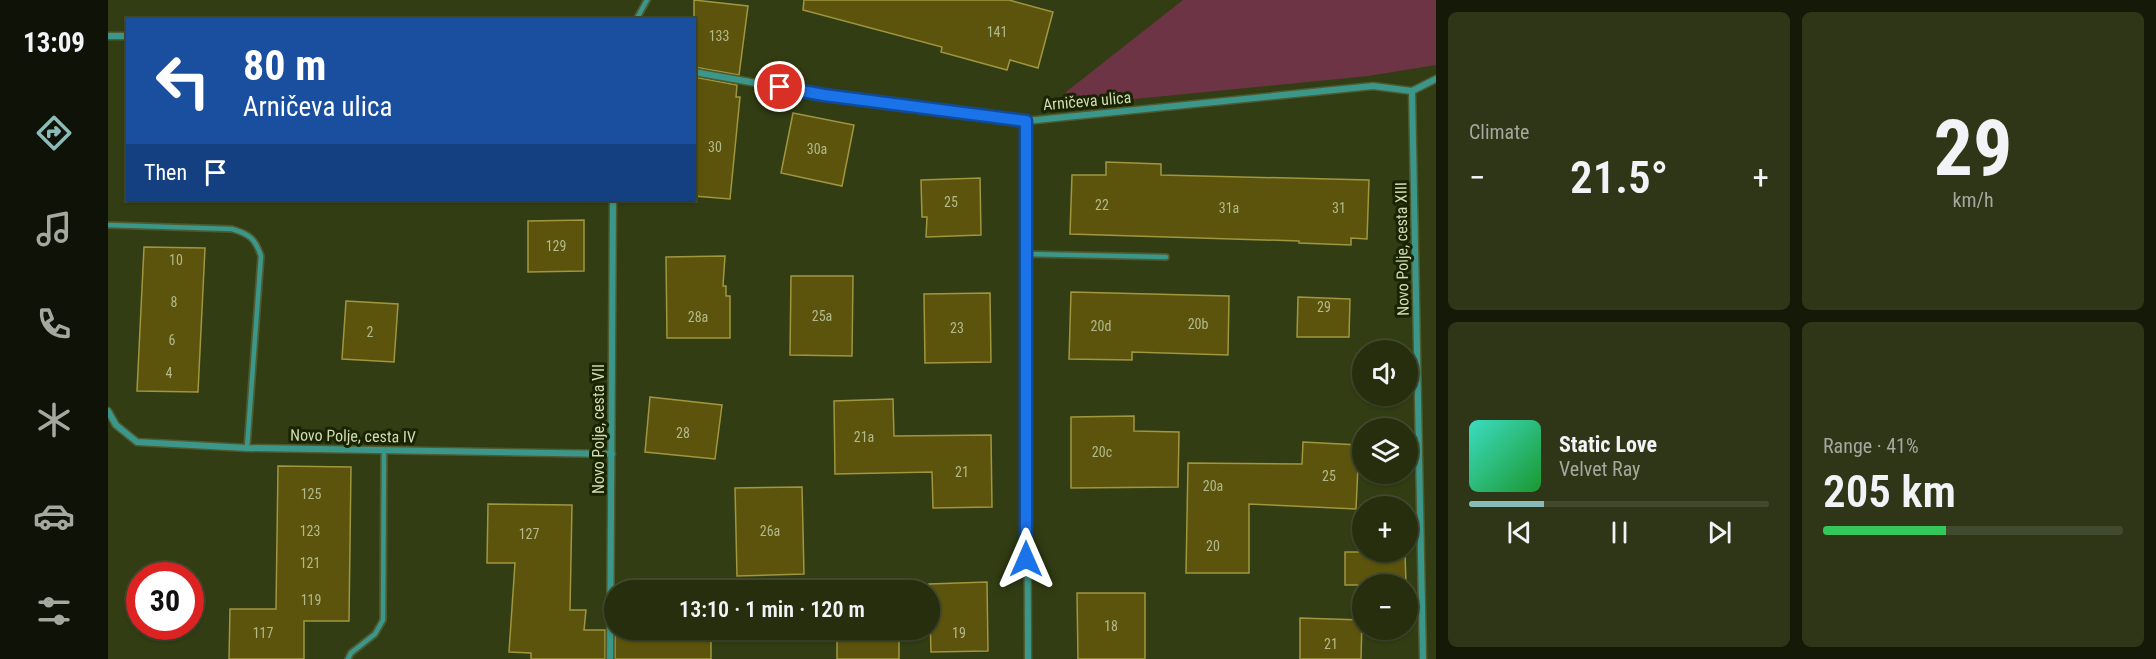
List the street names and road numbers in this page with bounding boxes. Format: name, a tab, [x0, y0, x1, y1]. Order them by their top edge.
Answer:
street label: Arničeva ulica	[1042, 88, 1132, 114]
street label: Novo Polje, cesta XIII	[1391, 182, 1413, 316]
street label: Novo Polje, cesta VII	[589, 364, 608, 494]
street label: Novo Polje, cesta IV	[290, 425, 416, 447]

